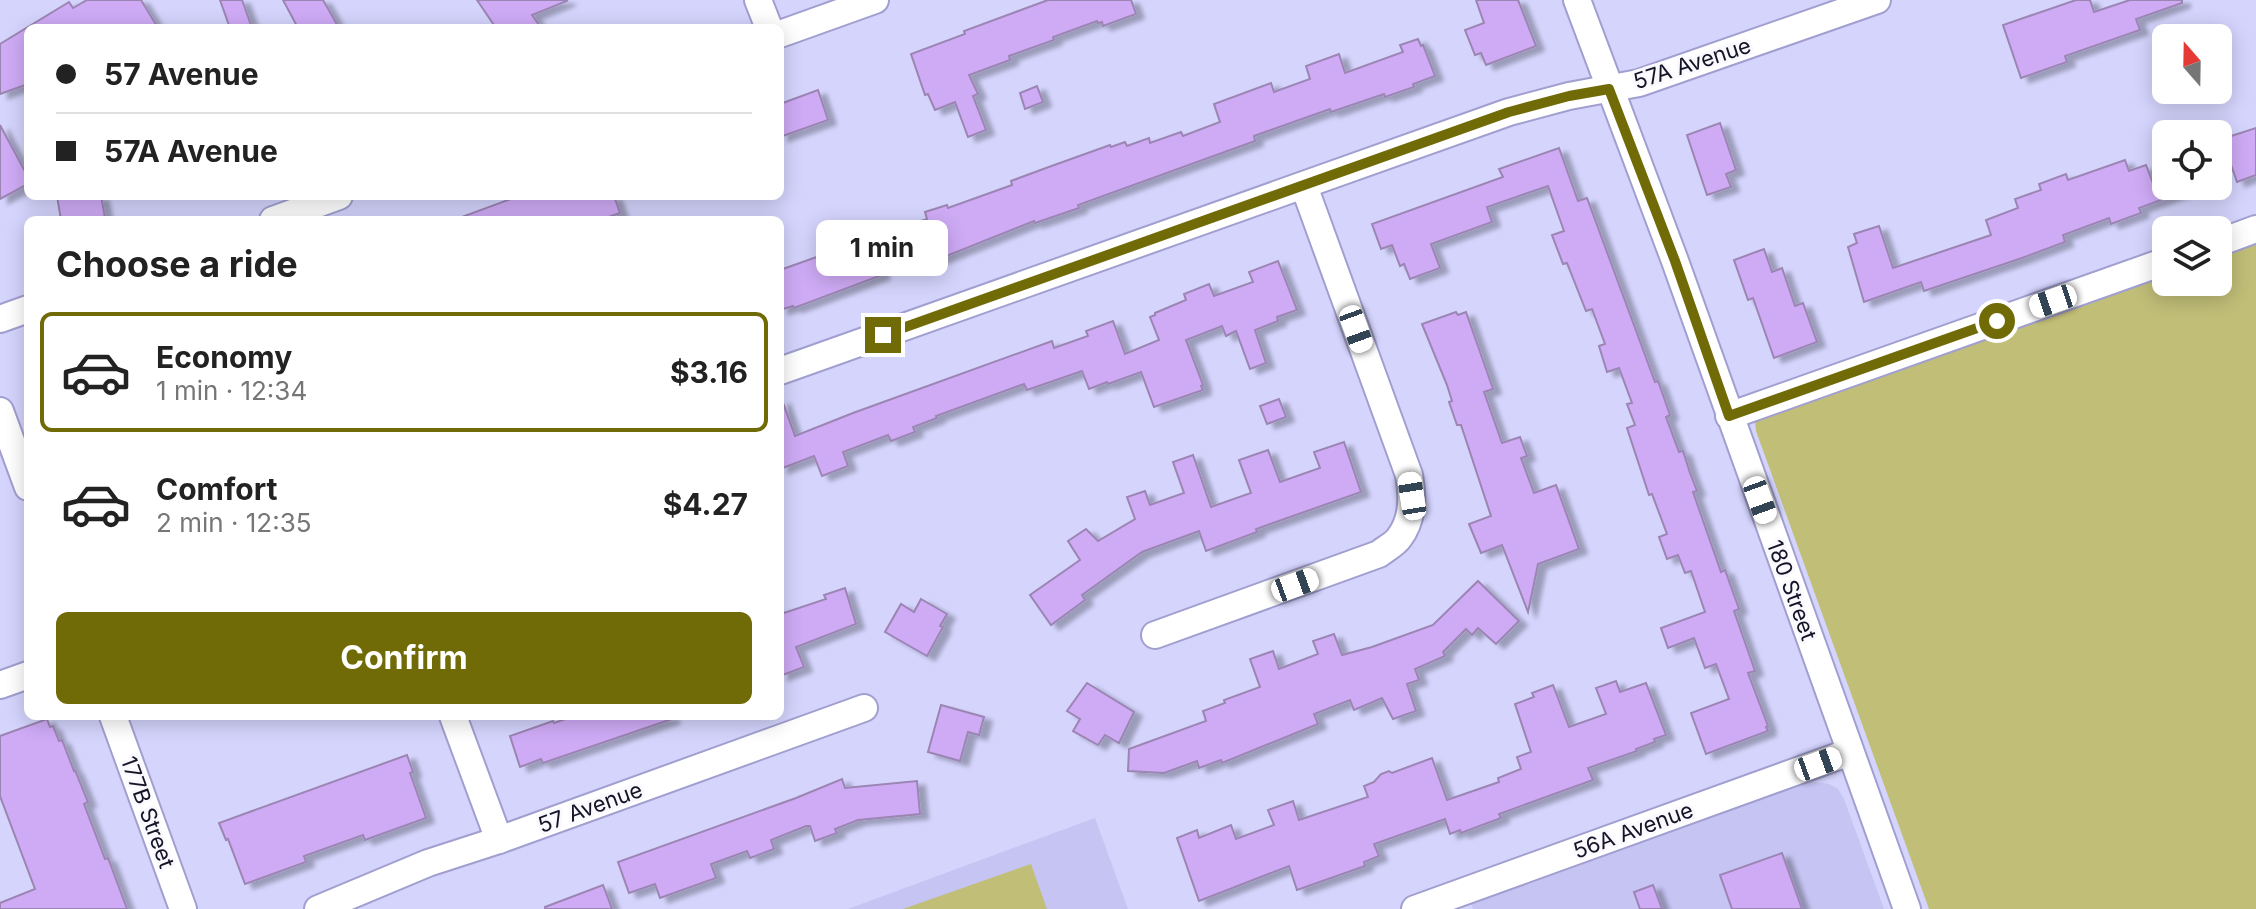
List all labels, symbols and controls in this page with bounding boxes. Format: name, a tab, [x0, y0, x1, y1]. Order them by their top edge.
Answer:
north arrow	[2152, 24, 2232, 104]
map controls	[2152, 24, 2232, 296]
street label: 57A Avenue	[1630, 32, 1754, 94]
text: 57 Avenue	[104, 56, 259, 92]
button: locate	[2152, 120, 2232, 200]
text: 57A Avenue	[104, 133, 278, 169]
button: layers	[2152, 216, 2232, 296]
callout: 1 min	[817, 219, 949, 275]
text: 1 min	[850, 232, 914, 263]
text: Choose a ride	[56, 242, 298, 286]
car	[2026, 282, 2080, 320]
car	[1337, 302, 1375, 356]
route start	[1979, 303, 2015, 339]
route end	[865, 317, 901, 353]
icon: car	[60, 336, 132, 408]
text: Economy	[156, 339, 292, 375]
text: $3.16	[670, 354, 748, 390]
text: 1 min · 12:34	[156, 375, 307, 406]
icon: car	[60, 468, 132, 540]
car	[1396, 470, 1428, 522]
text: Comfort	[156, 471, 277, 507]
car	[1741, 473, 1779, 527]
text: $4.27	[663, 486, 748, 522]
text: 2 min · 12:35	[156, 507, 312, 538]
street label: 180 Street	[1762, 536, 1822, 644]
car	[1268, 566, 1322, 604]
button: Confirm	[56, 612, 752, 704]
car	[1791, 745, 1845, 783]
street label: 177B Street	[116, 753, 180, 871]
street label: 57 Avenue	[534, 776, 646, 838]
street label: 56A Avenue	[1570, 796, 1696, 864]

